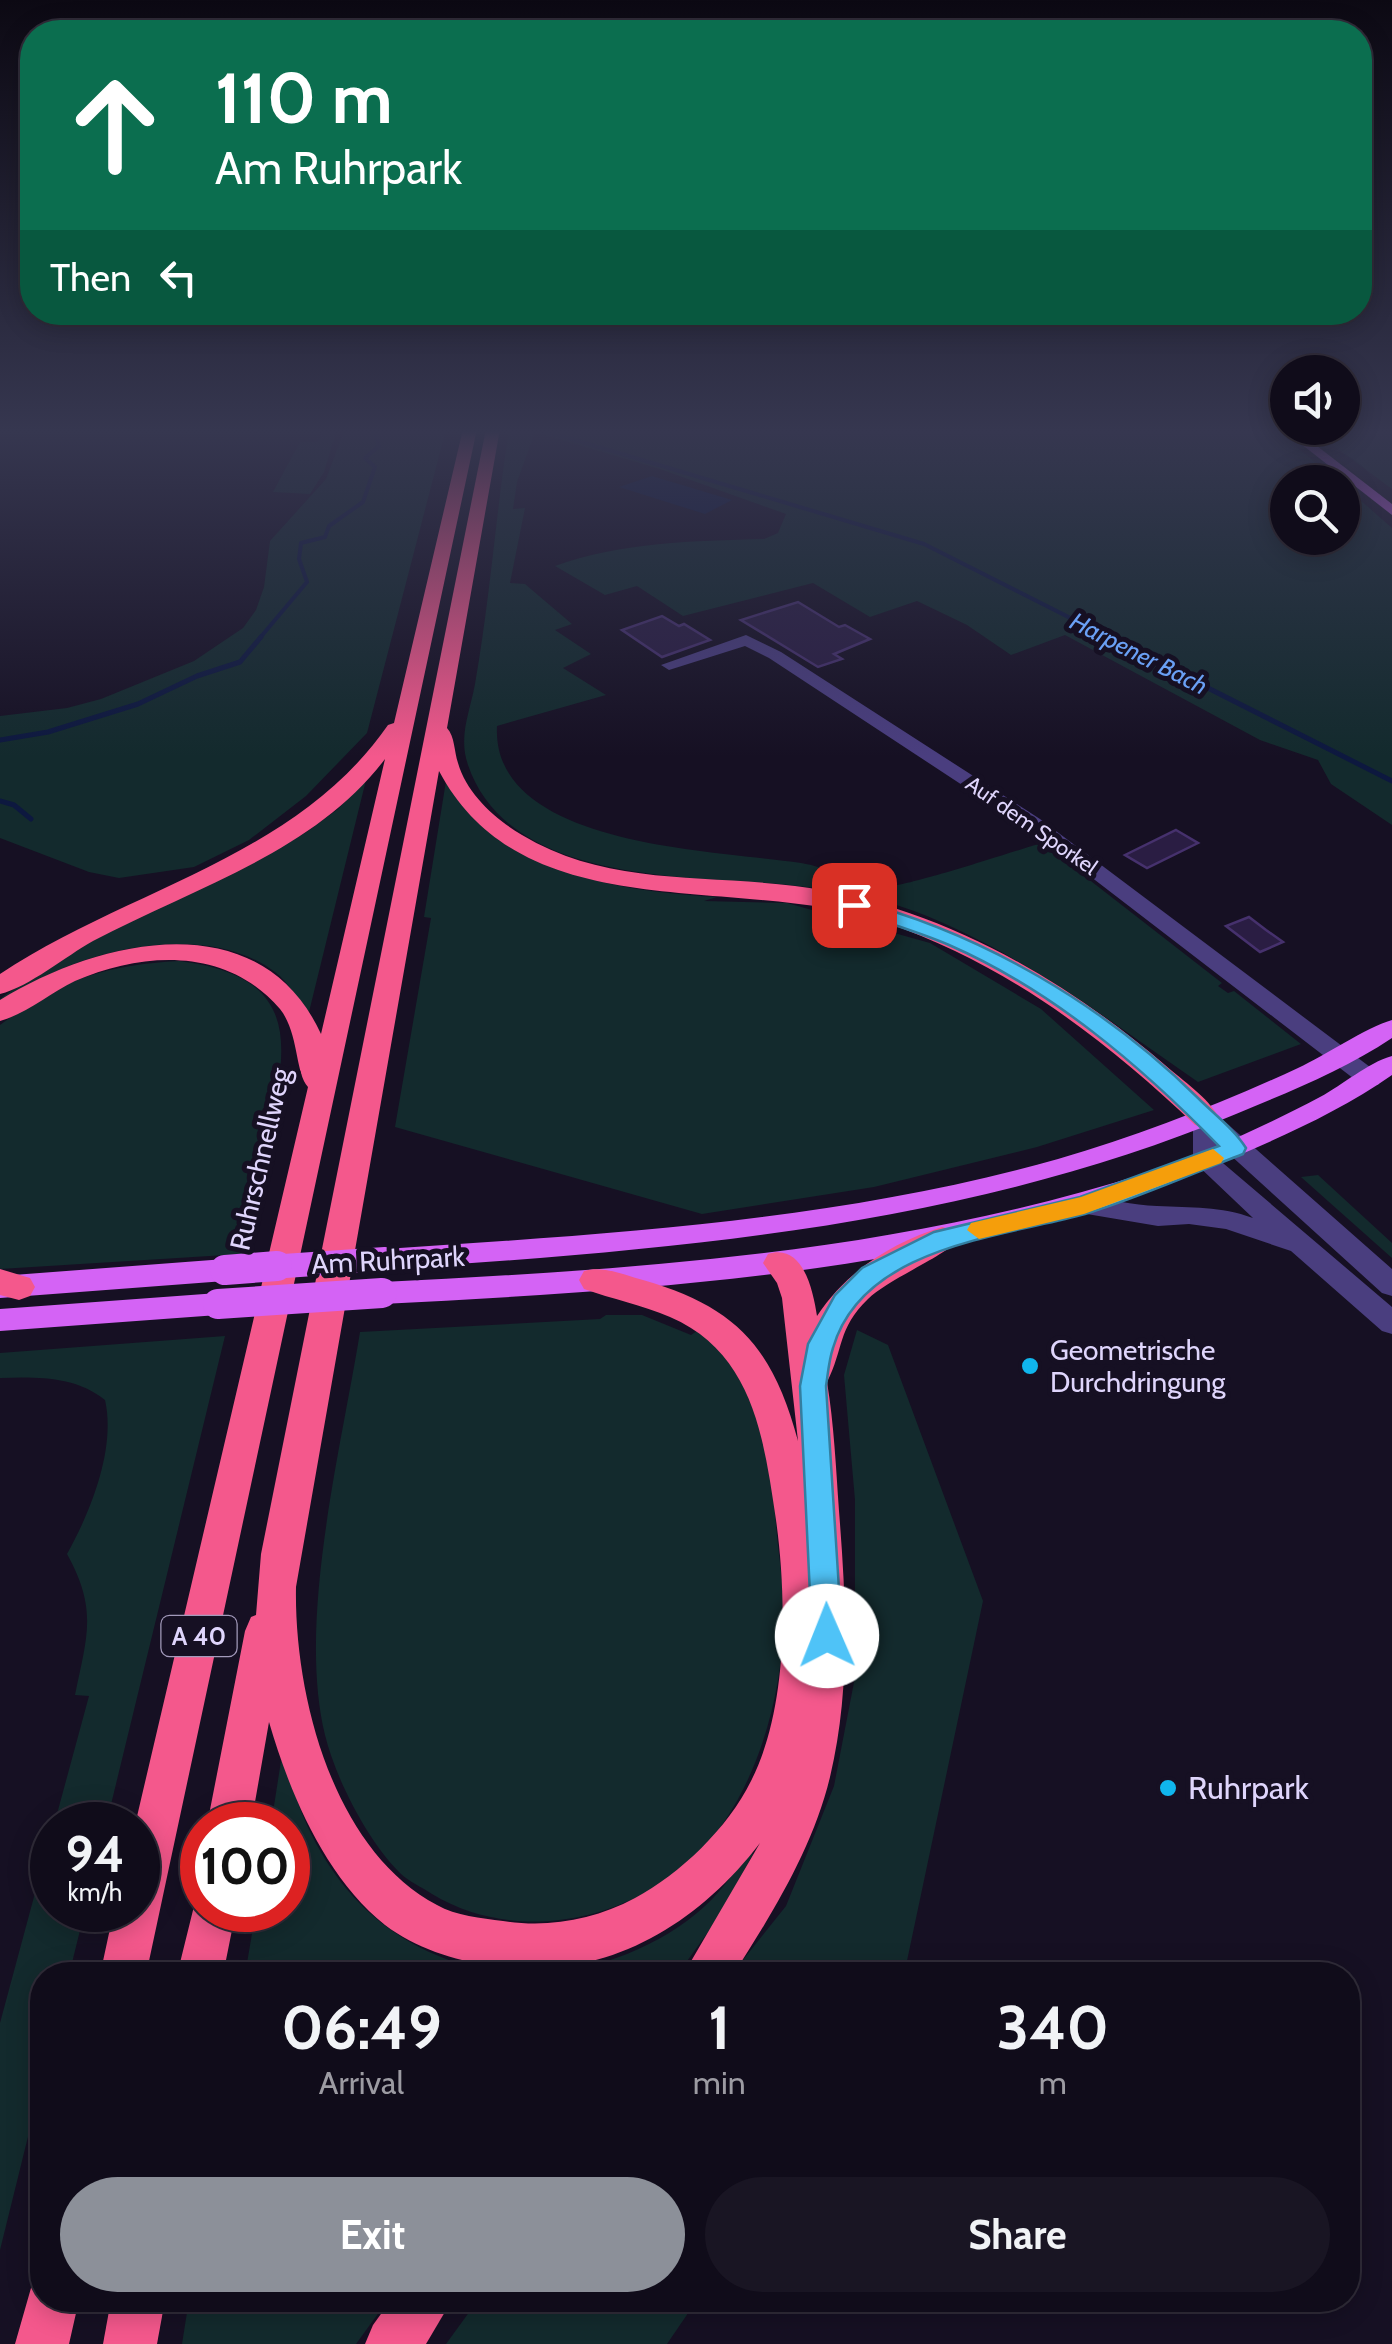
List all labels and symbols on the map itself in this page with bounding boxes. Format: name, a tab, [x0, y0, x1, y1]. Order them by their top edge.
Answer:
water label: Harpener Bach	[1065, 606, 1213, 700]
street label: Auf dem Sporkel	[961, 770, 1103, 881]
pin	[812, 863, 897, 948]
street label: Ruhrschnellweg	[222, 1063, 298, 1254]
street label: Am Ruhrpark	[310, 1239, 466, 1281]
place label: Geometrische Durchdringung	[1050, 1333, 1226, 1399]
marker: Geometrische Durchdringung	[1019, 1355, 1041, 1377]
position arrow	[775, 1584, 879, 1688]
road number: A 40	[162, 1616, 236, 1656]
place label: Ruhrpark	[1188, 1768, 1309, 1807]
marker: Ruhrpark	[1157, 1777, 1179, 1799]
speed limit sign: 100	[180, 1802, 310, 1932]

